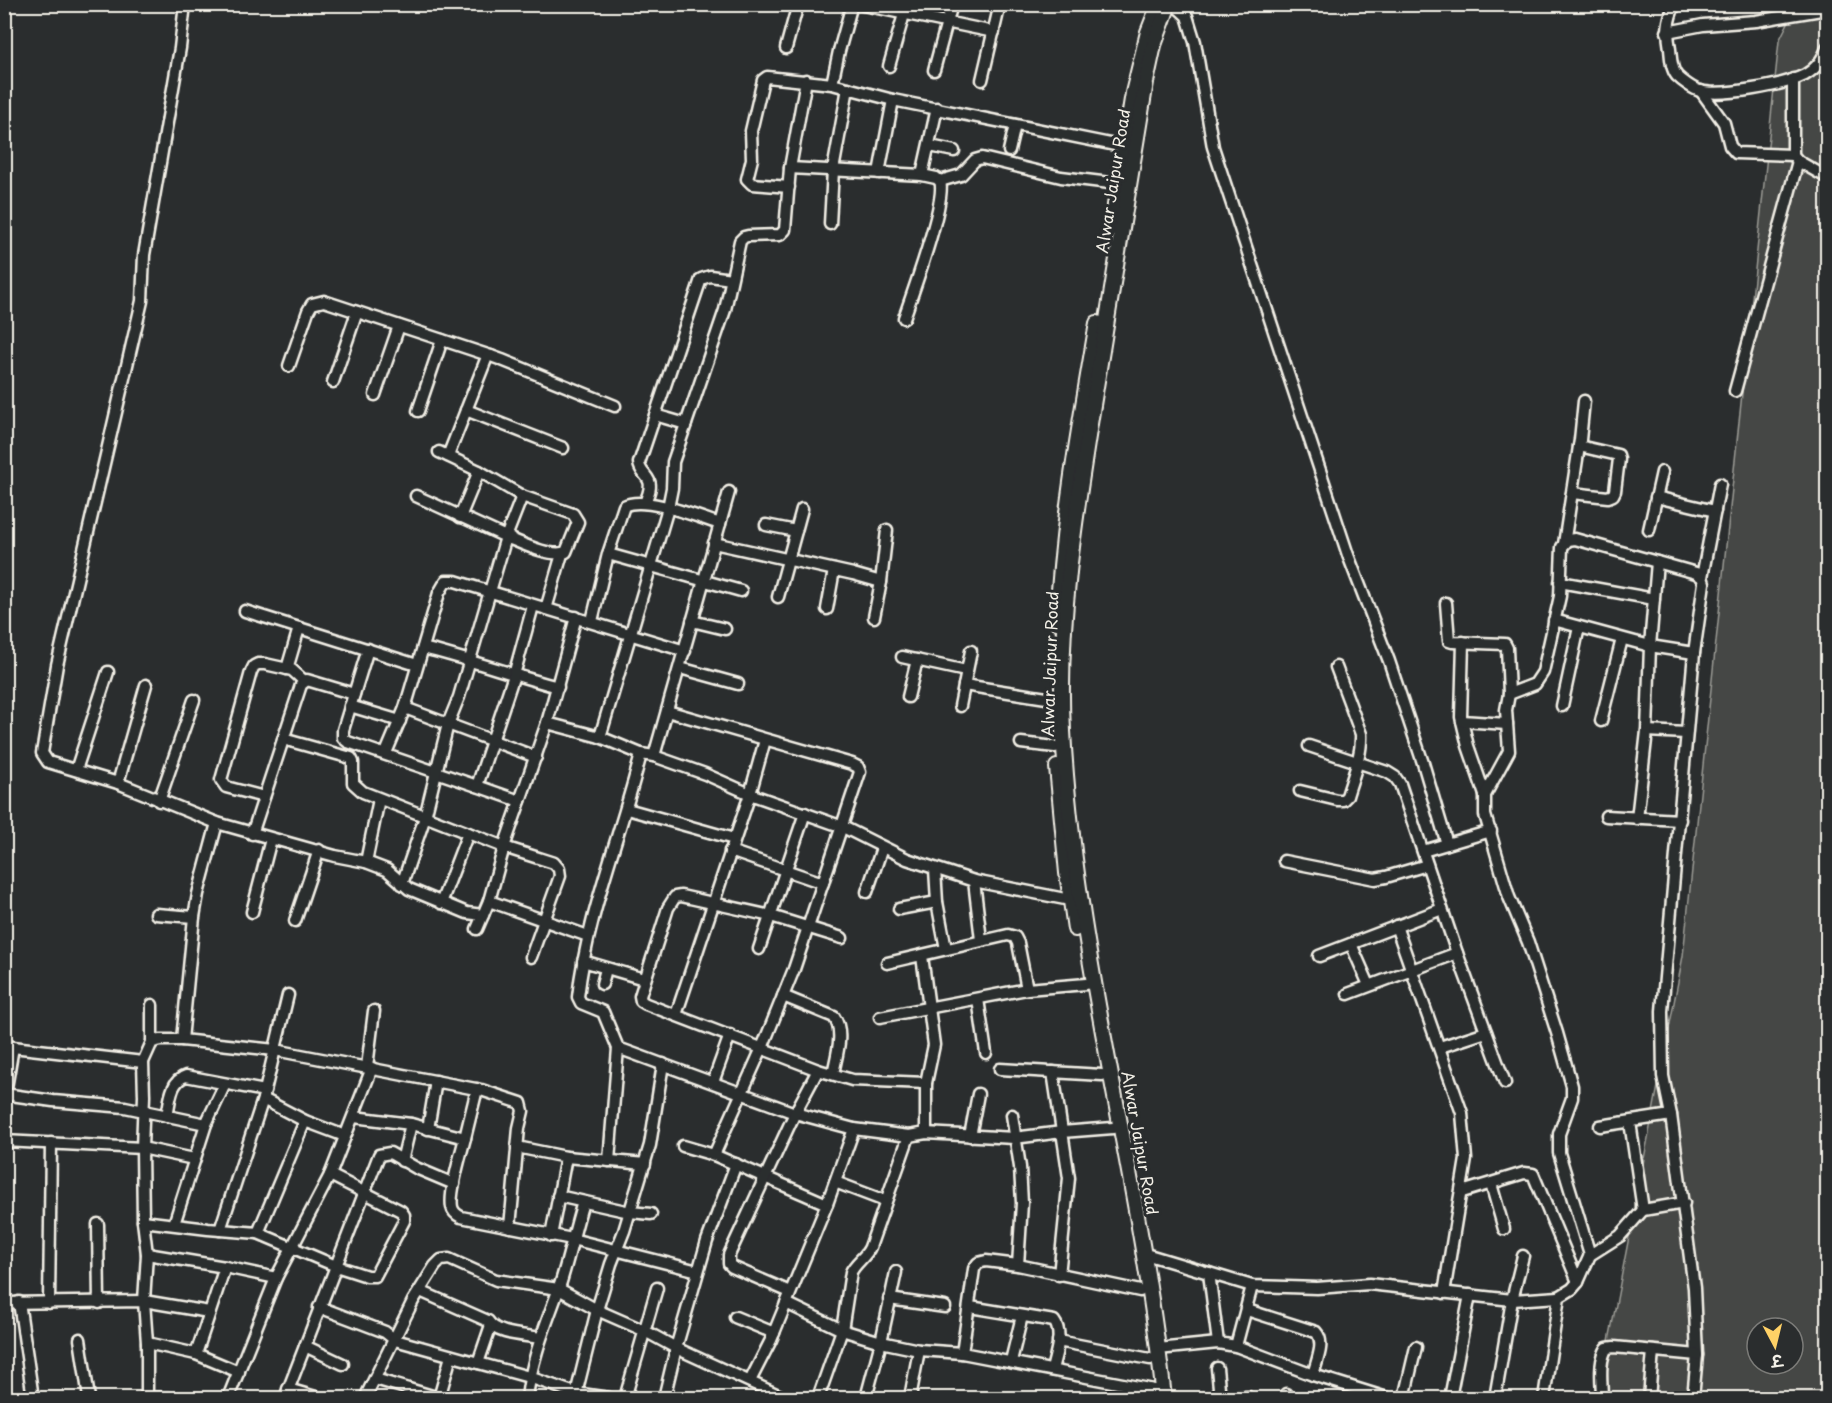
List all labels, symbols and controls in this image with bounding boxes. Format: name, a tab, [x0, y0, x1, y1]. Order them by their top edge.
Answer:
street label: Alwar Jaipur Road	[1089, 107, 1135, 255]
street label: Alwar Jaipur Road	[1034, 591, 1064, 737]
street label: Alwar Jaipur Road	[1117, 1069, 1165, 1217]
north arrow	[1745, 1316, 1805, 1376]
text: उ	[1769, 1349, 1786, 1375]

